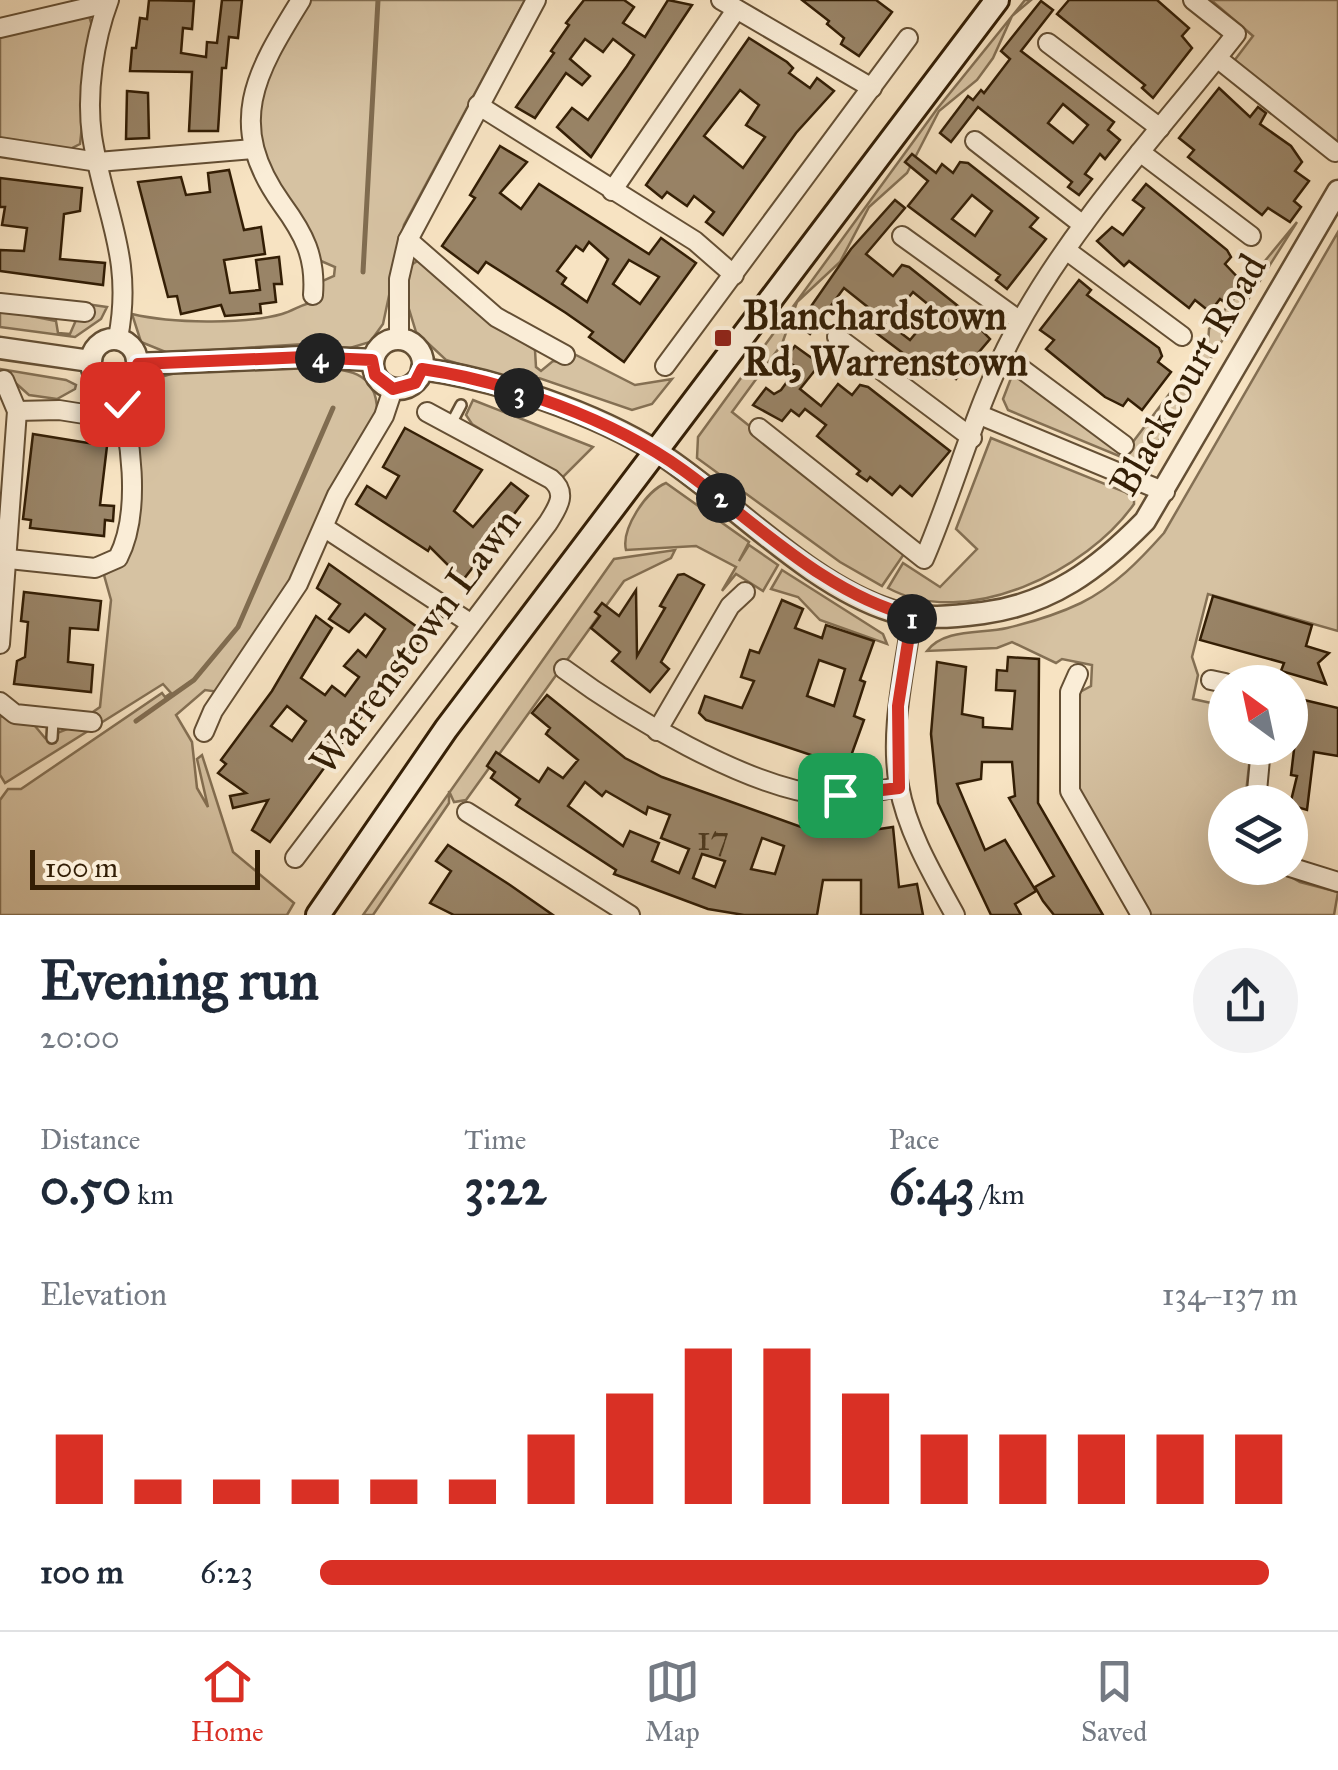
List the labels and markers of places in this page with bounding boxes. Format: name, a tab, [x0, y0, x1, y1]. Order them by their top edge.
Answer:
place label: Blanchardstown Rd, Warrenstown	[743, 291, 1028, 386]
marker: Blanchardstown Rd, Warrenstown	[712, 327, 734, 349]
pin: 4	[295, 333, 345, 383]
pin	[80, 362, 165, 447]
pin: 3	[494, 368, 544, 418]
pin: 2	[696, 473, 746, 523]
pin: 1	[887, 594, 937, 644]
pin	[798, 753, 883, 838]

